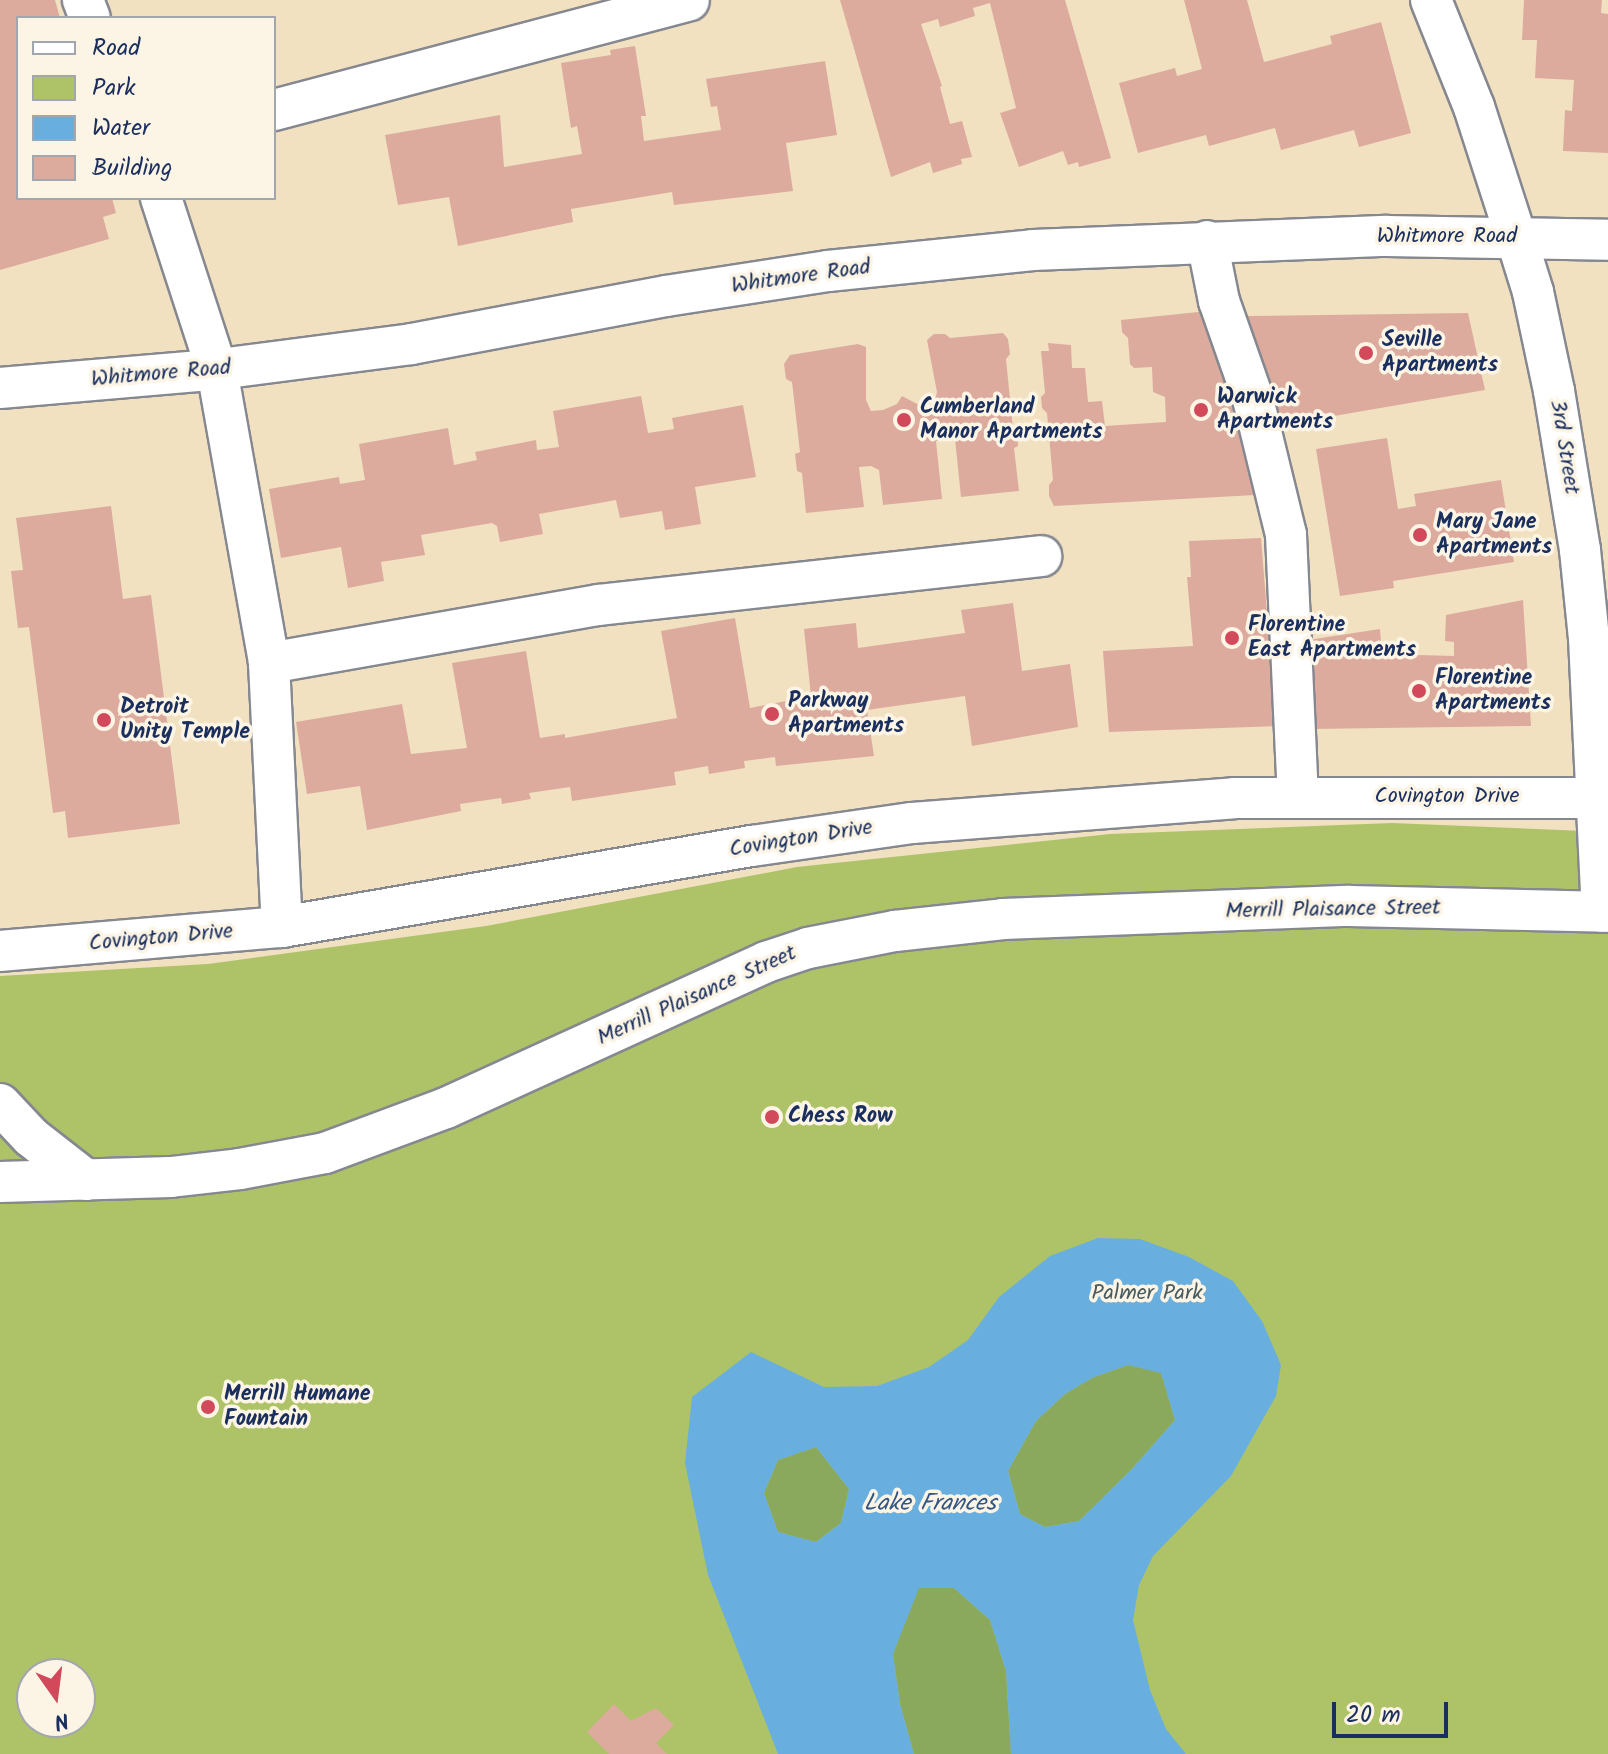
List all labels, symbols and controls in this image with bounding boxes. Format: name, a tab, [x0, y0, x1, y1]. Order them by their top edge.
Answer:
legend	[16, 16, 276, 200]
text: Road	[92, 29, 140, 68]
text: Park	[92, 69, 136, 108]
text: Water	[92, 109, 150, 148]
text: Building	[92, 149, 172, 188]
street label: Whitmore Road	[1377, 224, 1517, 250]
street label: Whitmore Road	[730, 254, 872, 300]
place label: Seville Apartments	[1382, 327, 1498, 378]
marker: Seville Apartments	[1357, 344, 1375, 362]
street label: Whitmore Road	[90, 355, 232, 393]
place label: Warwick Apartments	[1217, 384, 1333, 436]
place label: Cumberland Manor Apartments	[920, 394, 1102, 446]
street label: 3rd Street	[1543, 398, 1585, 496]
marker: Warwick Apartments	[1192, 401, 1210, 419]
marker: Cumberland Manor Apartments	[895, 411, 913, 429]
place label: Mary Jane Apartments	[1436, 509, 1552, 560]
marker: Mary Jane Apartments	[1411, 526, 1429, 544]
place label: Florentine East Apartments	[1248, 612, 1416, 664]
marker: Florentine East Apartments	[1223, 629, 1241, 647]
place label: Florentine Apartments	[1435, 665, 1551, 716]
marker: Florentine Apartments	[1410, 682, 1428, 700]
place label: Parkway Apartments	[788, 688, 904, 740]
place label: Detroit Unity Temple	[120, 694, 250, 746]
marker: Parkway Apartments	[763, 705, 781, 723]
marker: Detroit Unity Temple	[95, 711, 113, 729]
street label: Covington Drive	[1375, 784, 1519, 810]
street label: Covington Drive	[727, 815, 875, 863]
street label: Merrill Plaisance Street	[1225, 895, 1441, 925]
street label: Covington Drive	[88, 919, 234, 957]
street label: Merrill Plaisance Street	[593, 940, 801, 1052]
place label: Chess Row	[788, 1104, 893, 1130]
marker: Chess Row	[763, 1108, 781, 1126]
park label: Palmer Park	[1091, 1281, 1203, 1307]
place label: Merrill Humane Fountain	[224, 1381, 370, 1432]
marker: Merrill Humane Fountain	[199, 1398, 217, 1416]
water label: Lake Frances	[864, 1490, 996, 1518]
north arrow	[16, 1658, 96, 1738]
scale bar	[1336, 1686, 1452, 1736]
text: 20 m	[1346, 1696, 1401, 1735]
text: N	[50, 1701, 72, 1738]

